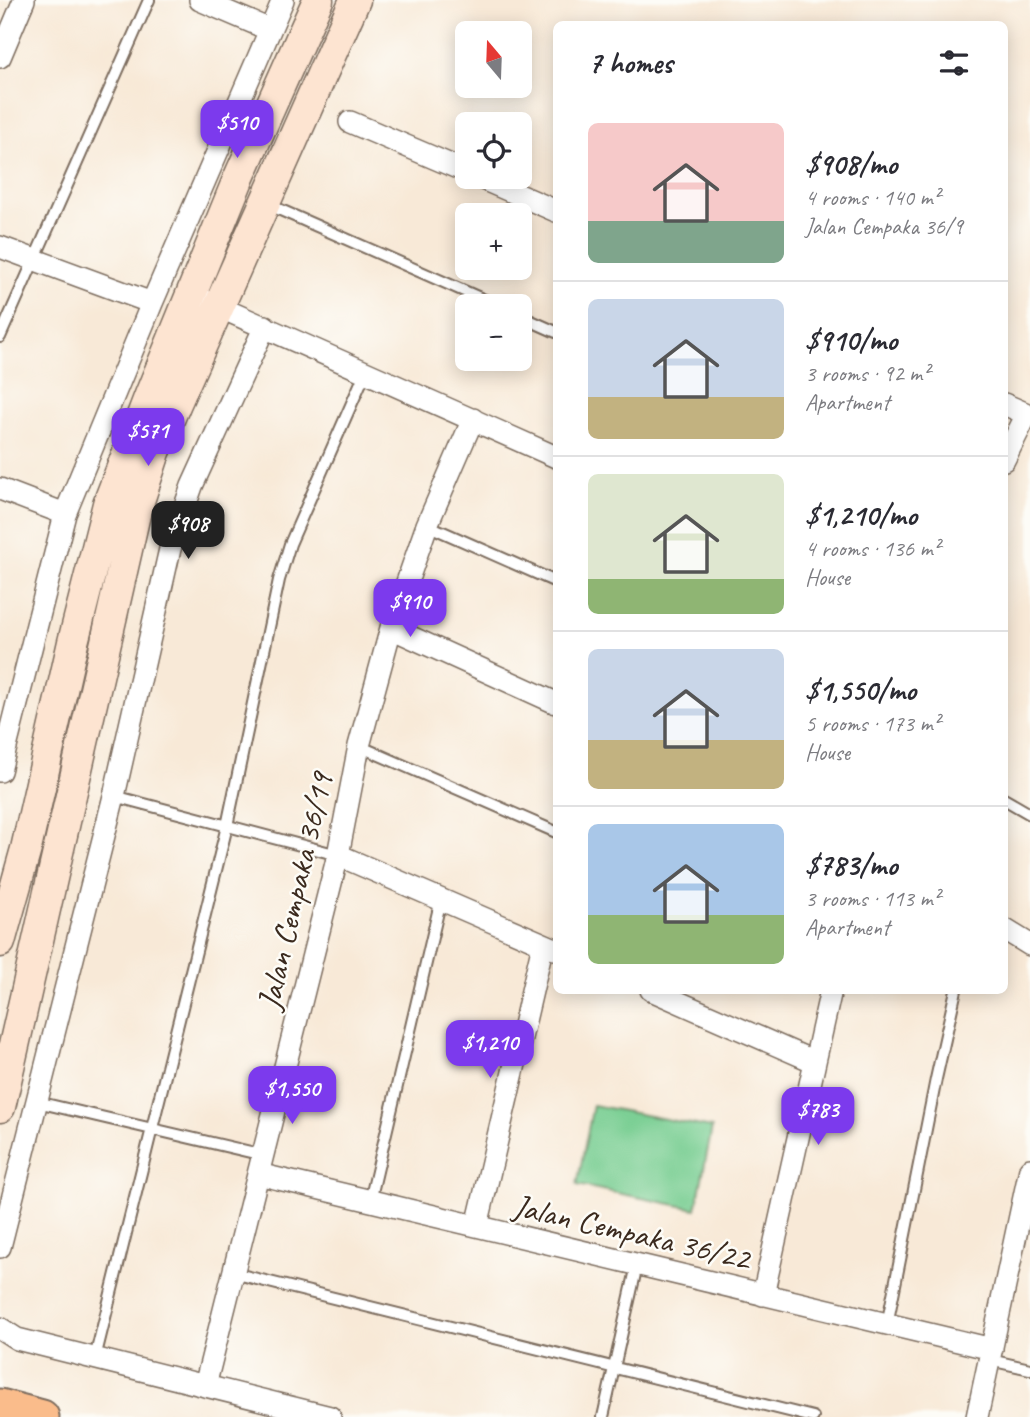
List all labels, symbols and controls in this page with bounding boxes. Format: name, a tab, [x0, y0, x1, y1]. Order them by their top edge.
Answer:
north arrow	[455, 21, 532, 98]
map controls	[455, 21, 532, 371]
text: 7 homes	[588, 44, 673, 82]
icon: filters	[935, 44, 973, 82]
pin: $510	[196, 100, 278, 160]
text: $510	[216, 108, 258, 137]
button: locate	[455, 112, 532, 189]
text: $908/mo	[805, 145, 897, 183]
icon: home	[644, 151, 728, 235]
text: 4 rooms · 140 m²	[805, 183, 940, 212]
button: +	[455, 203, 532, 280]
text: Jalan Cempaka 36/9	[805, 212, 963, 241]
button: −	[455, 294, 532, 371]
text: $910/mo	[805, 321, 897, 359]
icon: home	[644, 327, 728, 411]
text: 3 rooms · 92 m²	[805, 359, 929, 388]
text: Apartment	[805, 388, 890, 417]
pin: $571	[107, 408, 189, 468]
text: $571	[128, 416, 168, 445]
text: $1,210/mo	[805, 496, 917, 534]
pin: $908	[147, 502, 229, 561]
icon: home	[644, 502, 728, 586]
text: $908	[167, 509, 209, 538]
text: 4 rooms · 136 m²	[805, 534, 940, 563]
text: House	[805, 563, 850, 592]
pin: $910	[369, 580, 451, 639]
text: $910	[389, 587, 431, 616]
text: $1,550/mo	[805, 671, 916, 709]
icon: home	[644, 677, 728, 761]
text: 5 rooms · 173 m²	[805, 709, 940, 738]
text: House	[805, 738, 850, 767]
street label: Jalan Cempaka 36/19	[247, 766, 343, 1016]
text: $783/mo	[805, 846, 897, 884]
icon: home	[644, 852, 728, 936]
text: 3 rooms · 113 m²	[805, 884, 940, 913]
text: Apartment	[805, 913, 890, 942]
pin: $1,210	[433, 1020, 547, 1080]
text: $1,210	[462, 1028, 518, 1057]
pin: $1,550	[235, 1066, 349, 1126]
text: $1,550	[264, 1074, 320, 1103]
pin: $783	[777, 1088, 859, 1147]
text: $783	[797, 1095, 839, 1124]
street label: Jalan Cempaka 36/22	[507, 1184, 757, 1280]

